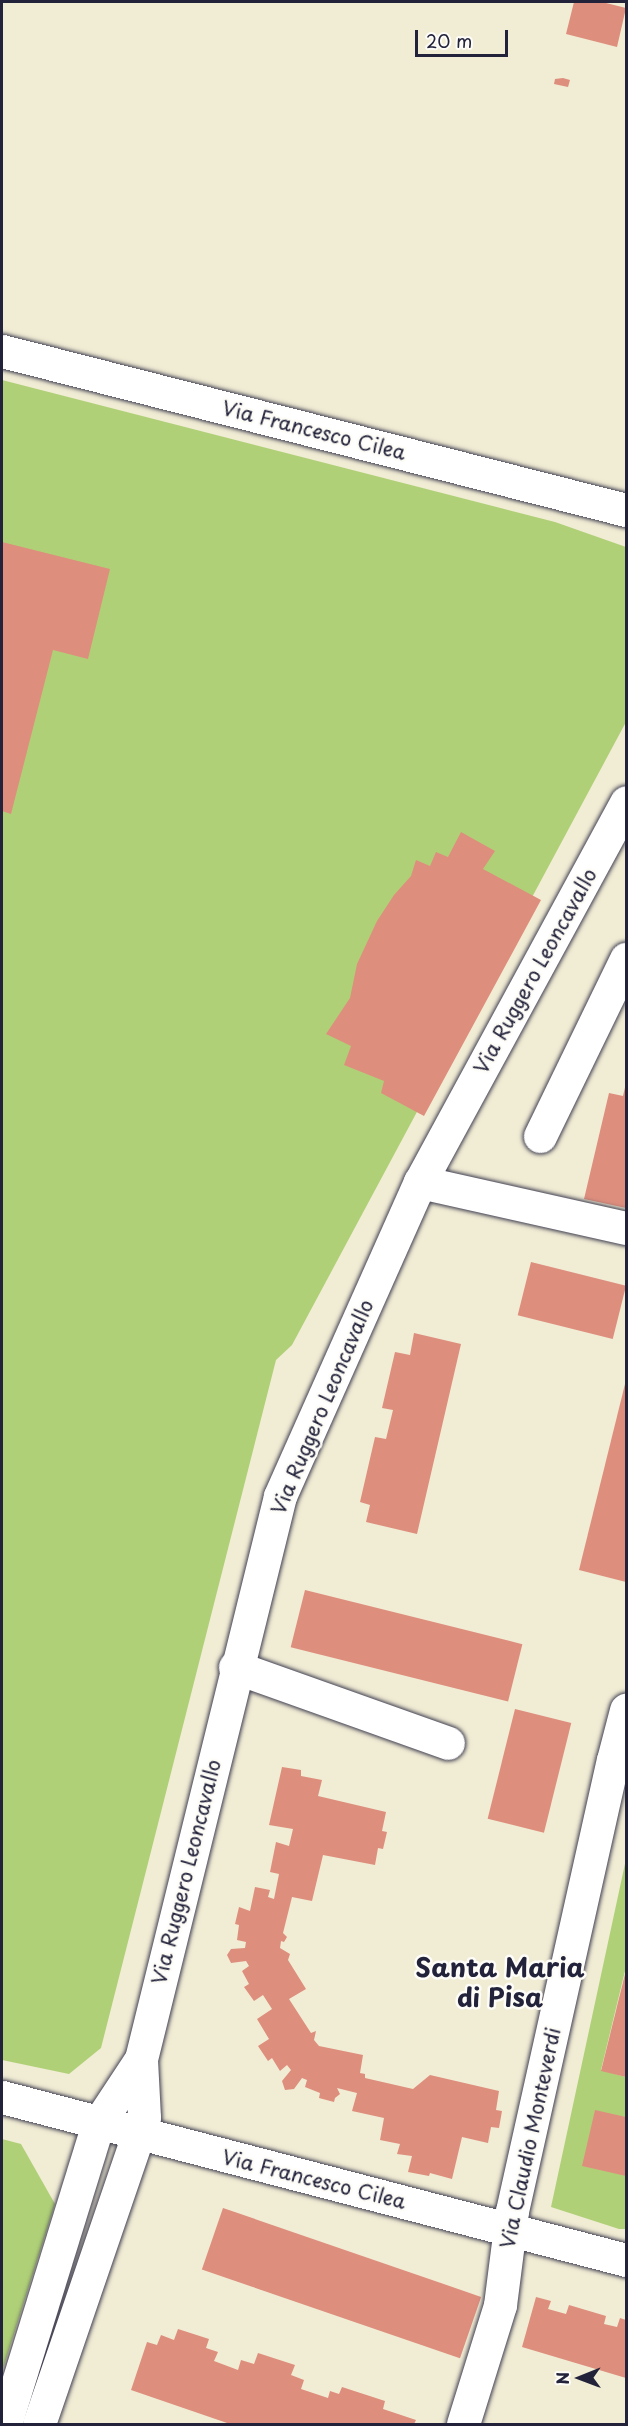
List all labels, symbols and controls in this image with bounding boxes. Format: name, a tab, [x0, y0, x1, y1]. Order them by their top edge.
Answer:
scale bar	[418, 18, 511, 56]
text: 20 m	[426, 27, 472, 54]
street label: Via Francesco Cilea	[219, 395, 409, 465]
street label: Via Ruggero Leoncavallo	[468, 864, 602, 1078]
street label: Via Ruggero Leoncavallo	[266, 1296, 378, 1518]
street label: Via Ruggero Leoncavallo	[146, 1757, 226, 1987]
district label: Santa Maria di Pisa	[416, 1951, 584, 2012]
street label: Via Claudio Monteverdi	[495, 2025, 565, 2251]
street label: Via Francesco Cilea	[219, 2144, 409, 2214]
north arrow	[550, 2348, 610, 2408]
text: N	[550, 2372, 574, 2385]

